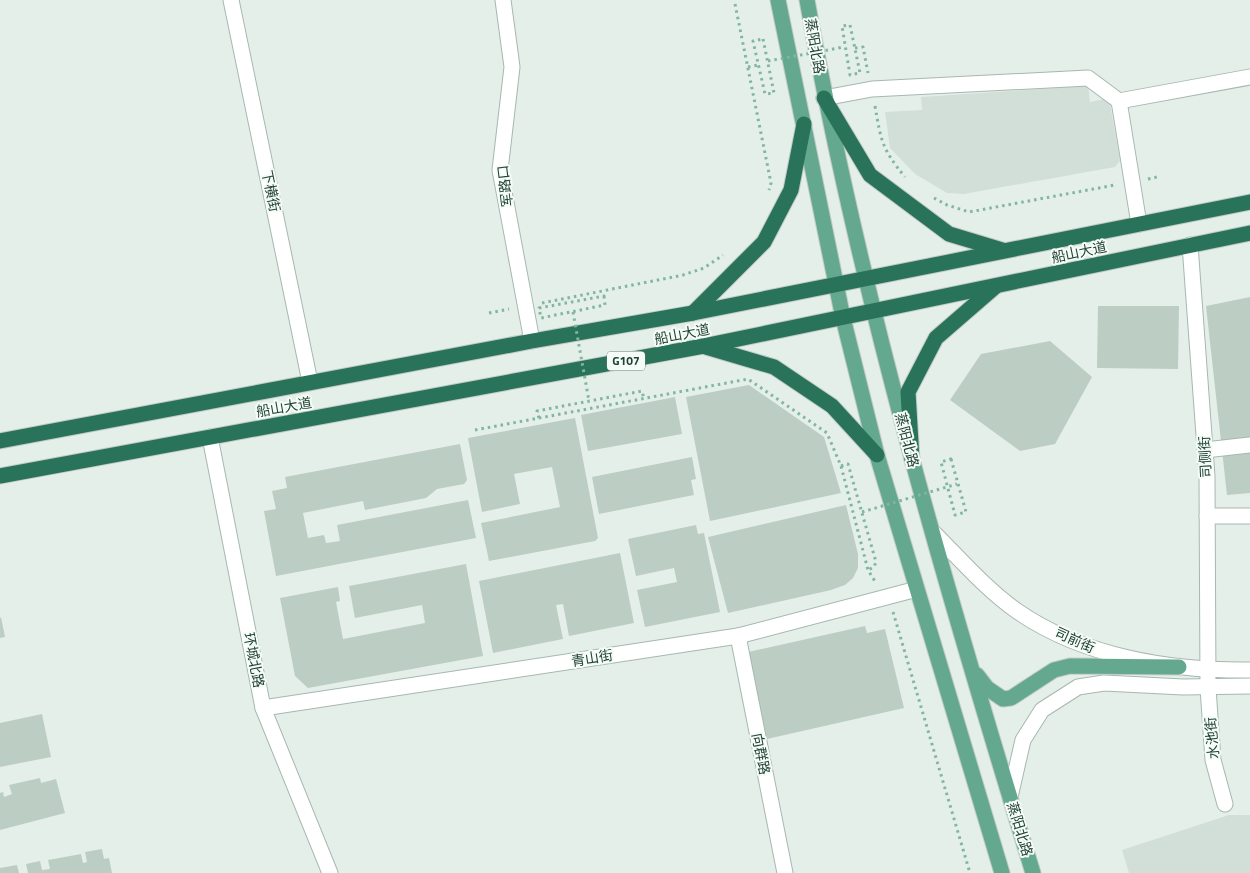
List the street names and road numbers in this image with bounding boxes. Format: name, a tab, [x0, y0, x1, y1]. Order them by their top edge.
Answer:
street label: 蒸阳北路	[800, 17, 831, 75]
street label: 军路口	[492, 164, 517, 208]
street label: 下横街	[257, 168, 286, 214]
street label: 船山大道	[1049, 235, 1108, 268]
street label: 船山大道	[652, 318, 711, 349]
road number: G107	[607, 352, 645, 371]
street label: 船山大道	[255, 391, 313, 422]
street label: 蒸阳北路	[890, 410, 925, 470]
street label: 司侧街	[1193, 436, 1216, 479]
street label: 司前街	[1052, 621, 1099, 658]
street label: 环城北路	[239, 630, 270, 689]
street label: 青山街	[570, 644, 614, 671]
street label: 水池街	[1199, 716, 1224, 760]
street label: 向群路	[747, 731, 776, 777]
street label: 蒸阳北路	[1002, 799, 1039, 859]

